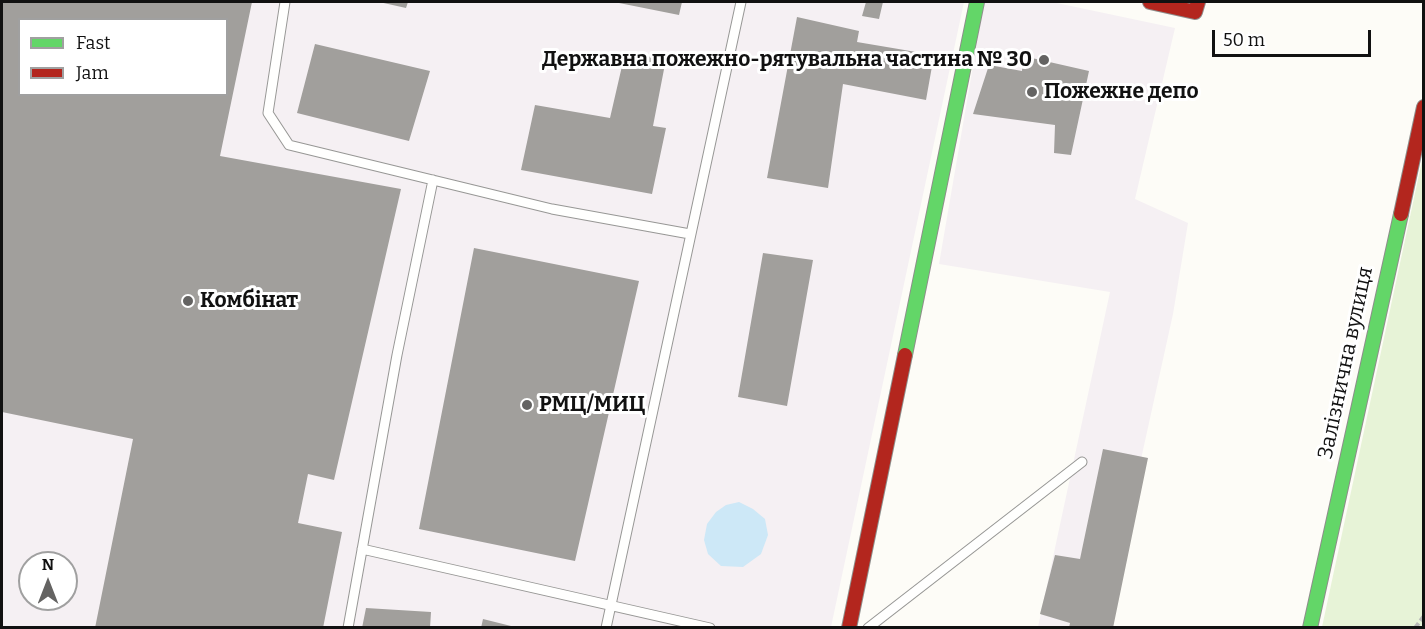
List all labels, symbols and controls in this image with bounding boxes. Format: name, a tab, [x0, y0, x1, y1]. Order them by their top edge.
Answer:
legend	[18, 18, 228, 96]
scale bar	[1215, 18, 1374, 56]
text: 50 m	[1223, 29, 1265, 51]
text: Fast	[76, 32, 111, 54]
place label: Державна пожежно-рятувальна частина № 30	[542, 47, 1032, 73]
marker: Державна пожежно-рятувальна частина № 30	[1037, 53, 1051, 67]
text: Jam	[76, 62, 109, 84]
place label: Пожежне депо	[1044, 79, 1199, 105]
marker: Пожежне депо	[1025, 85, 1039, 99]
street label: Залізнична вулиця	[1313, 265, 1379, 461]
place label: Комбінат	[200, 288, 298, 314]
marker: Комбінат	[181, 294, 195, 308]
place label: РМЦ/МИЦ	[539, 392, 645, 418]
marker: РМЦ/МИЦ	[520, 398, 534, 412]
north arrow	[18, 551, 78, 611]
text: N	[42, 555, 54, 574]

